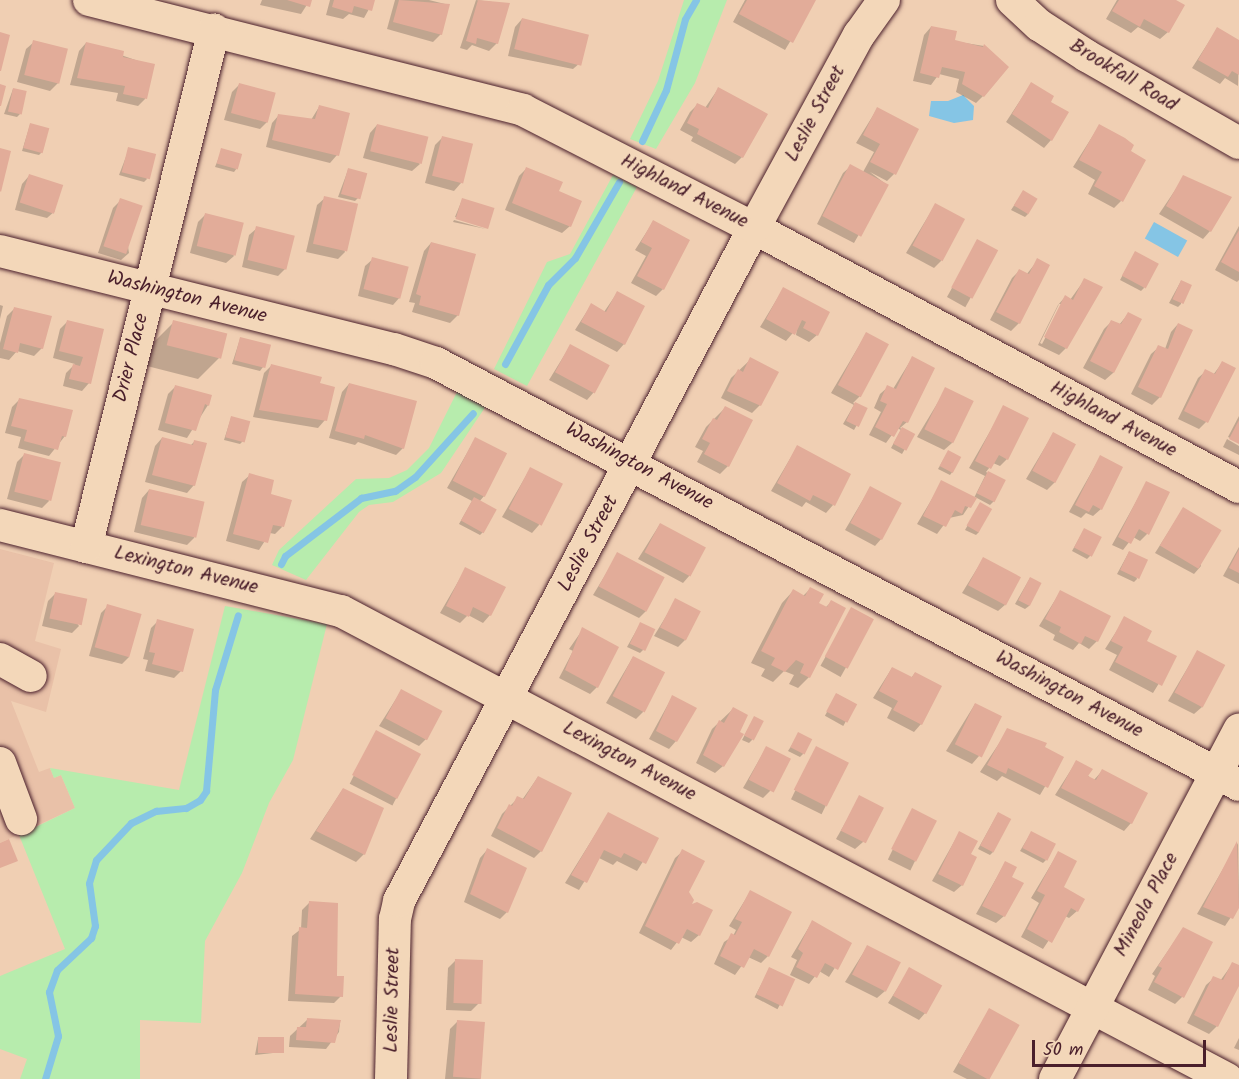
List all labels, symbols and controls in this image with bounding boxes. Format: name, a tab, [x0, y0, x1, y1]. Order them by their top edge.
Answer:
street label: Brookfall Road	[1065, 34, 1181, 118]
street label: Leslie Street	[781, 62, 851, 166]
street label: Highland Avenue	[616, 149, 752, 235]
street label: Washington Avenue	[105, 267, 269, 329]
street label: Drier Place	[109, 311, 155, 405]
street label: Highland Avenue	[1045, 376, 1181, 464]
street label: Washington Avenue	[561, 418, 717, 516]
street label: Leslie Street	[554, 492, 624, 596]
street label: Lexington Avenue	[111, 541, 261, 601]
street label: Washington Avenue	[991, 646, 1147, 744]
street label: Lexington Avenue	[558, 717, 700, 807]
street label: Mineola Place	[1110, 849, 1184, 961]
street label: Leslie Street	[380, 947, 406, 1053]
scale bar	[1035, 1028, 1209, 1066]
text: 50 m	[1043, 1036, 1083, 1065]

